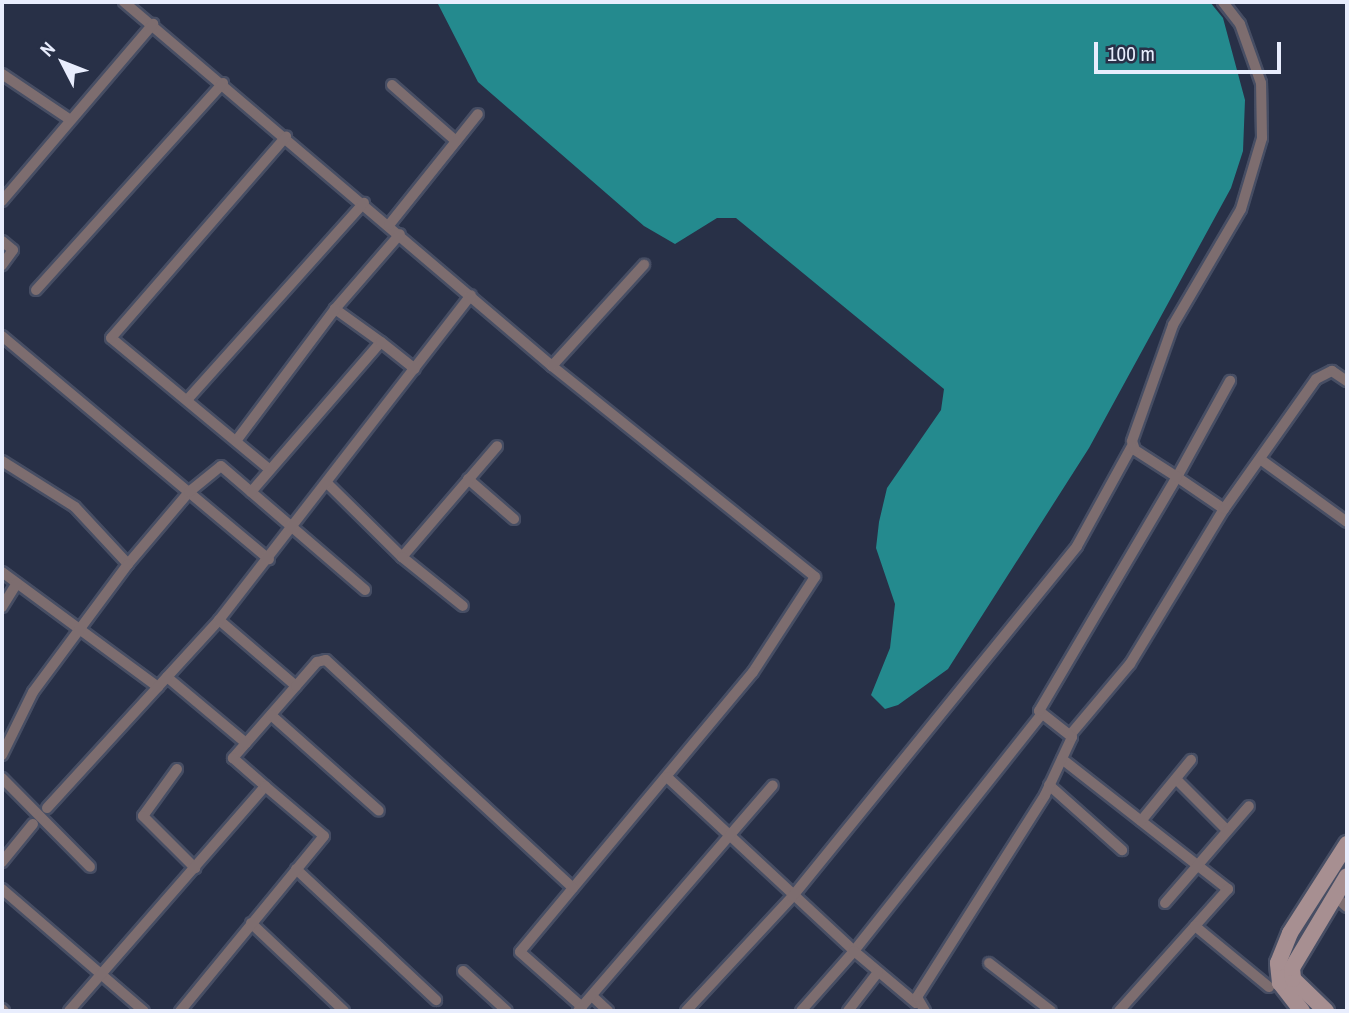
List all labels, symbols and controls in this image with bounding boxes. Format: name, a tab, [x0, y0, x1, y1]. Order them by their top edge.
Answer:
north arrow	[28, 28, 98, 98]
scale bar	[1097, 28, 1284, 72]
text: N	[34, 36, 61, 62]
text: 100 m	[1107, 39, 1155, 68]

